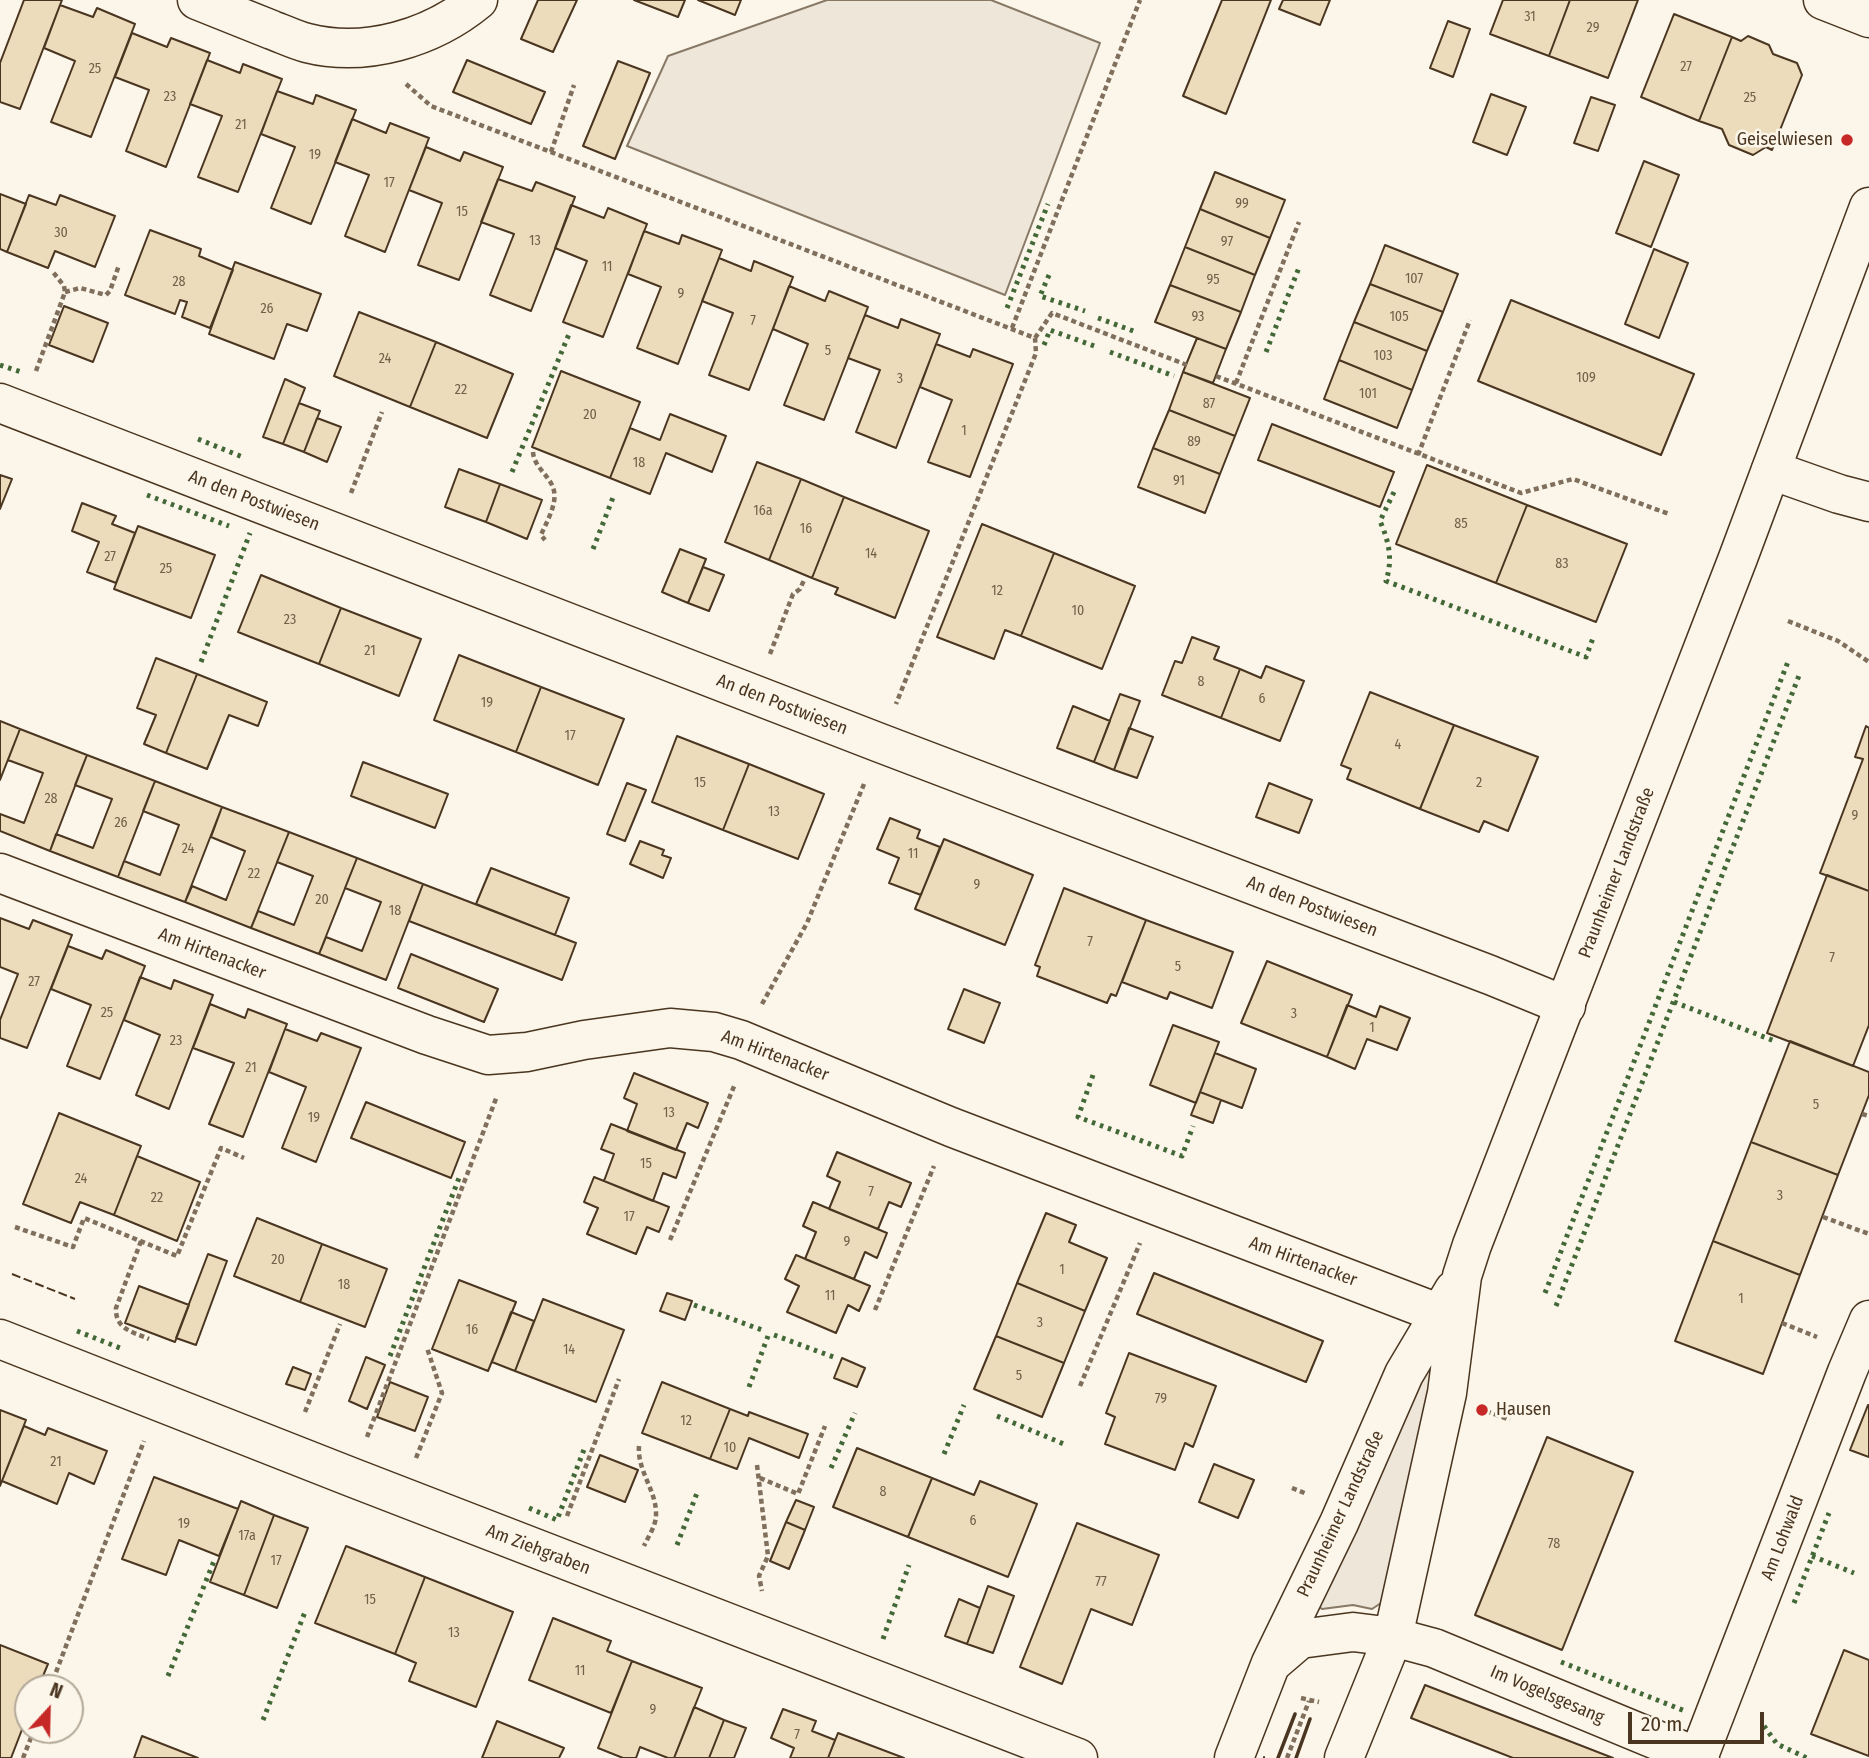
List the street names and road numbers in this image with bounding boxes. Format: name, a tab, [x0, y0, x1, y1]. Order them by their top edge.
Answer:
street label: An den Postwiesen	[185, 466, 323, 536]
street label: An den Postwiesen	[713, 670, 851, 740]
street label: Praunheimer Landstraße	[1574, 785, 1660, 961]
street label: An den Postwiesen	[1243, 872, 1381, 942]
street label: Am Hirtenacker	[155, 924, 269, 984]
street label: Am Hirtenacker	[718, 1026, 832, 1086]
street label: Am Hirtenacker	[1246, 1232, 1360, 1292]
street label: Praunheimer Landstraße	[1293, 1427, 1389, 1601]
street label: Am Lohwald	[1757, 1493, 1809, 1583]
street label: Am Ziehgraben	[483, 1520, 593, 1580]
street label: Im Vogelsgesang	[1487, 1661, 1607, 1729]

